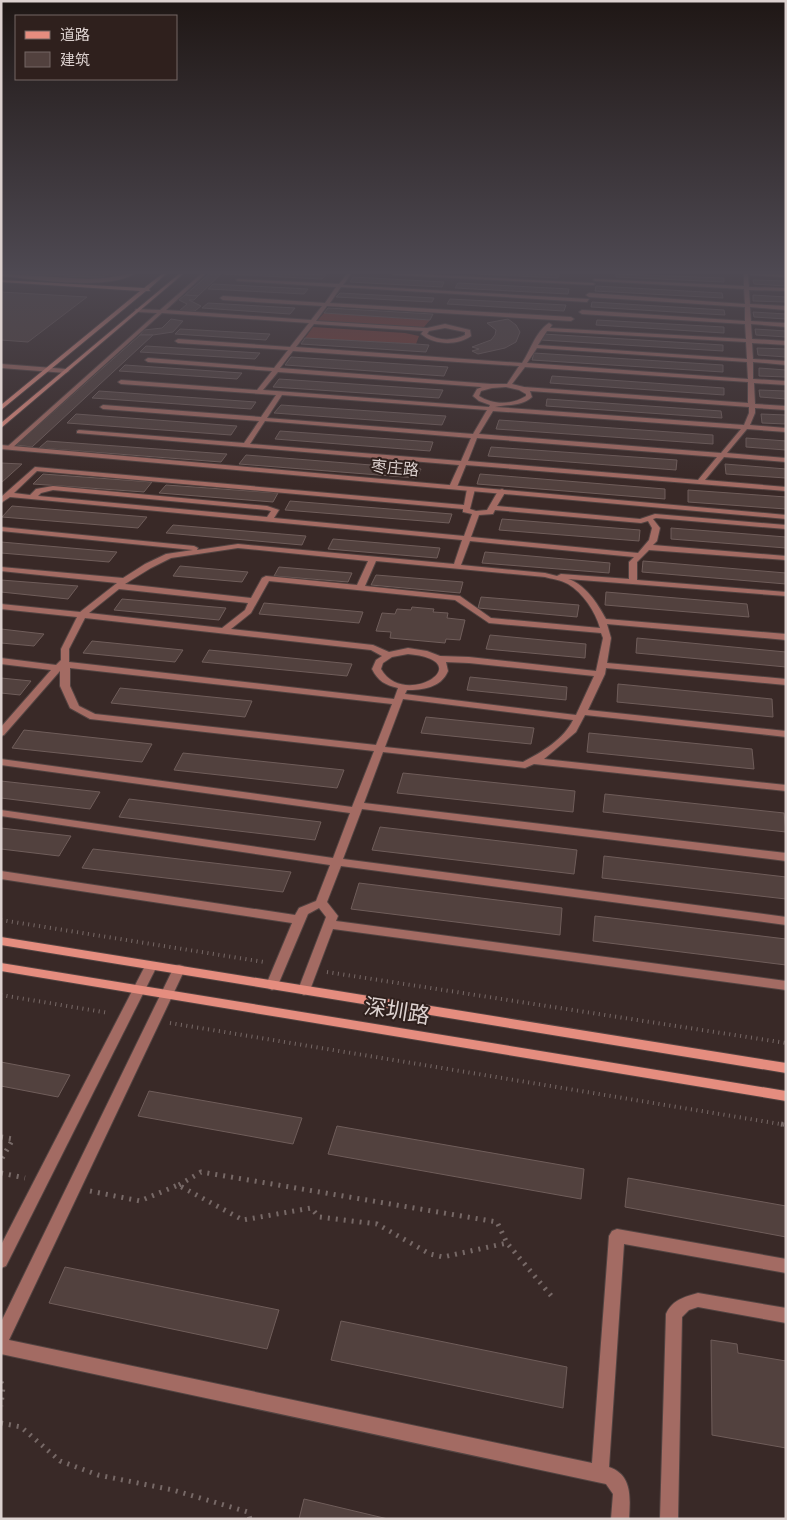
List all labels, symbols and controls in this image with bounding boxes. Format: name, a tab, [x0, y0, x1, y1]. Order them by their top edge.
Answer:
legend	[15, 15, 178, 80]
text: 道路	[60, 26, 90, 44]
text: 建筑	[60, 51, 90, 69]
street label: 枣庄路	[370, 456, 420, 480]
street label: 深圳路	[362, 993, 432, 1029]

